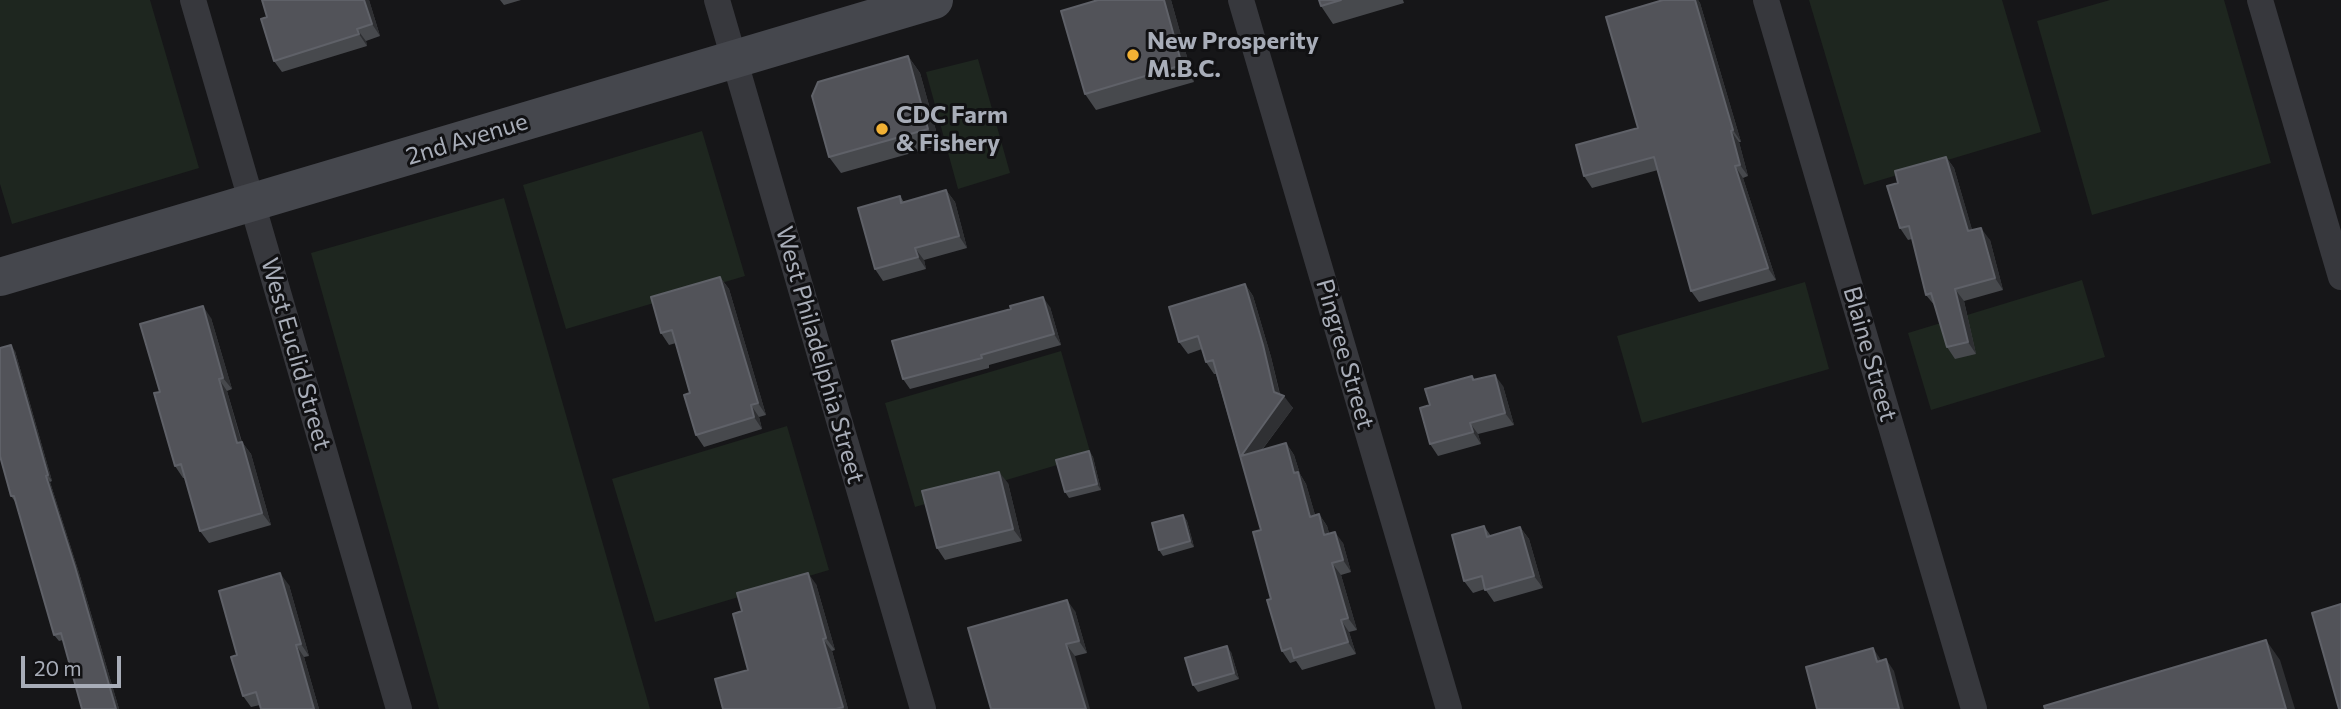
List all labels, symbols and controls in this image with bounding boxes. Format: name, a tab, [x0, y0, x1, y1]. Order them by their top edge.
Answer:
place label: New Prosperity M.B.C.	[1147, 27, 1319, 83]
marker: New Prosperity M.B.C.	[1125, 47, 1141, 63]
place label: CDC Farm & Fishery	[896, 101, 1008, 157]
street label: 2nd Avenue	[403, 107, 531, 171]
marker: CDC Farm & Fishery	[874, 121, 890, 137]
street label: West Philadelphia Street	[769, 223, 871, 487]
street label: West Euclid Street	[255, 254, 337, 454]
street label: Pingree Street	[1310, 276, 1380, 432]
street label: Blaine Street	[1837, 283, 1903, 425]
scale bar	[24, 642, 124, 686]
text: 20 m	[34, 655, 82, 680]

